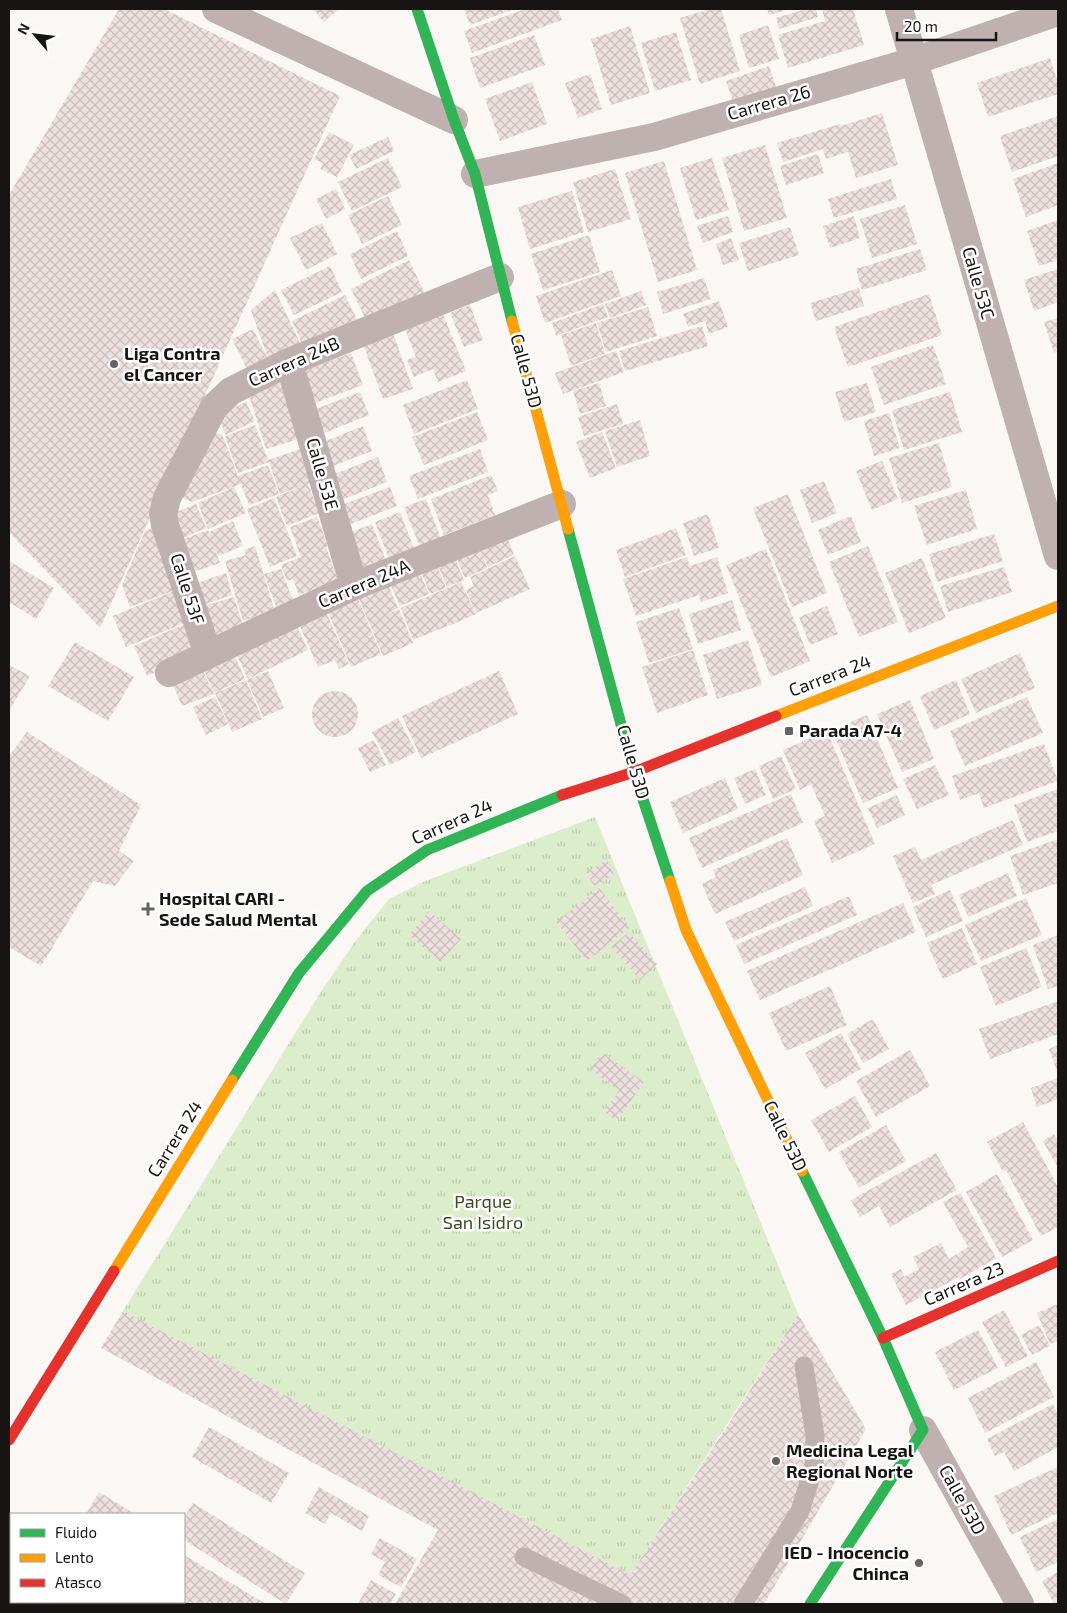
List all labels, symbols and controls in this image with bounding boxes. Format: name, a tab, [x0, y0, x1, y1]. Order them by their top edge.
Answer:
north arrow	[10, 10, 60, 60]
scale bar	[897, 10, 996, 42]
text: 20 m	[904, 17, 938, 35]
text: N	[13, 20, 33, 37]
street label: Carrera 26	[725, 80, 813, 124]
street label: Calle 53C	[958, 244, 1000, 322]
street label: Carrera 24B	[245, 331, 343, 391]
street label: Calle 53D	[506, 331, 547, 410]
place label: Liga Contra el Cancer	[124, 342, 220, 385]
marker: Liga Contra el Cancer	[108, 358, 120, 370]
street label: Calle 53E	[302, 435, 344, 512]
street label: Calle 53F	[166, 550, 210, 627]
street label: Carrera 24A	[314, 554, 414, 612]
street label: Carrera 24	[785, 649, 874, 701]
place label: Parada A7-4	[799, 719, 902, 741]
street label: Calle 53D	[613, 722, 655, 801]
marker: Parada A7-4	[783, 725, 795, 737]
street label: Carrera 24	[408, 793, 495, 849]
place label: Hospital CARI - Sede Salud Mental	[159, 887, 318, 930]
marker: Hospital CARI - Sede Salud Mental	[141, 902, 155, 916]
street label: Carrera 24	[142, 1096, 206, 1181]
street label: Calle 53D	[759, 1097, 812, 1175]
park label: Parque San Isidro	[443, 1190, 523, 1233]
street label: Carrera 23	[920, 1256, 1007, 1310]
place label: Medicina Legal Regional Norte	[786, 1439, 914, 1482]
marker: Medicina Legal Regional Norte	[770, 1455, 782, 1467]
street label: Calle 53D	[935, 1461, 991, 1538]
legend	[10, 1513, 185, 1603]
text: Fluido	[55, 1523, 97, 1541]
place label: IED - Inocencio Chinca	[784, 1541, 909, 1584]
text: Lento	[55, 1548, 94, 1566]
marker: IED - Inocencio Chinca	[913, 1557, 925, 1569]
text: Atasco	[55, 1573, 101, 1591]

